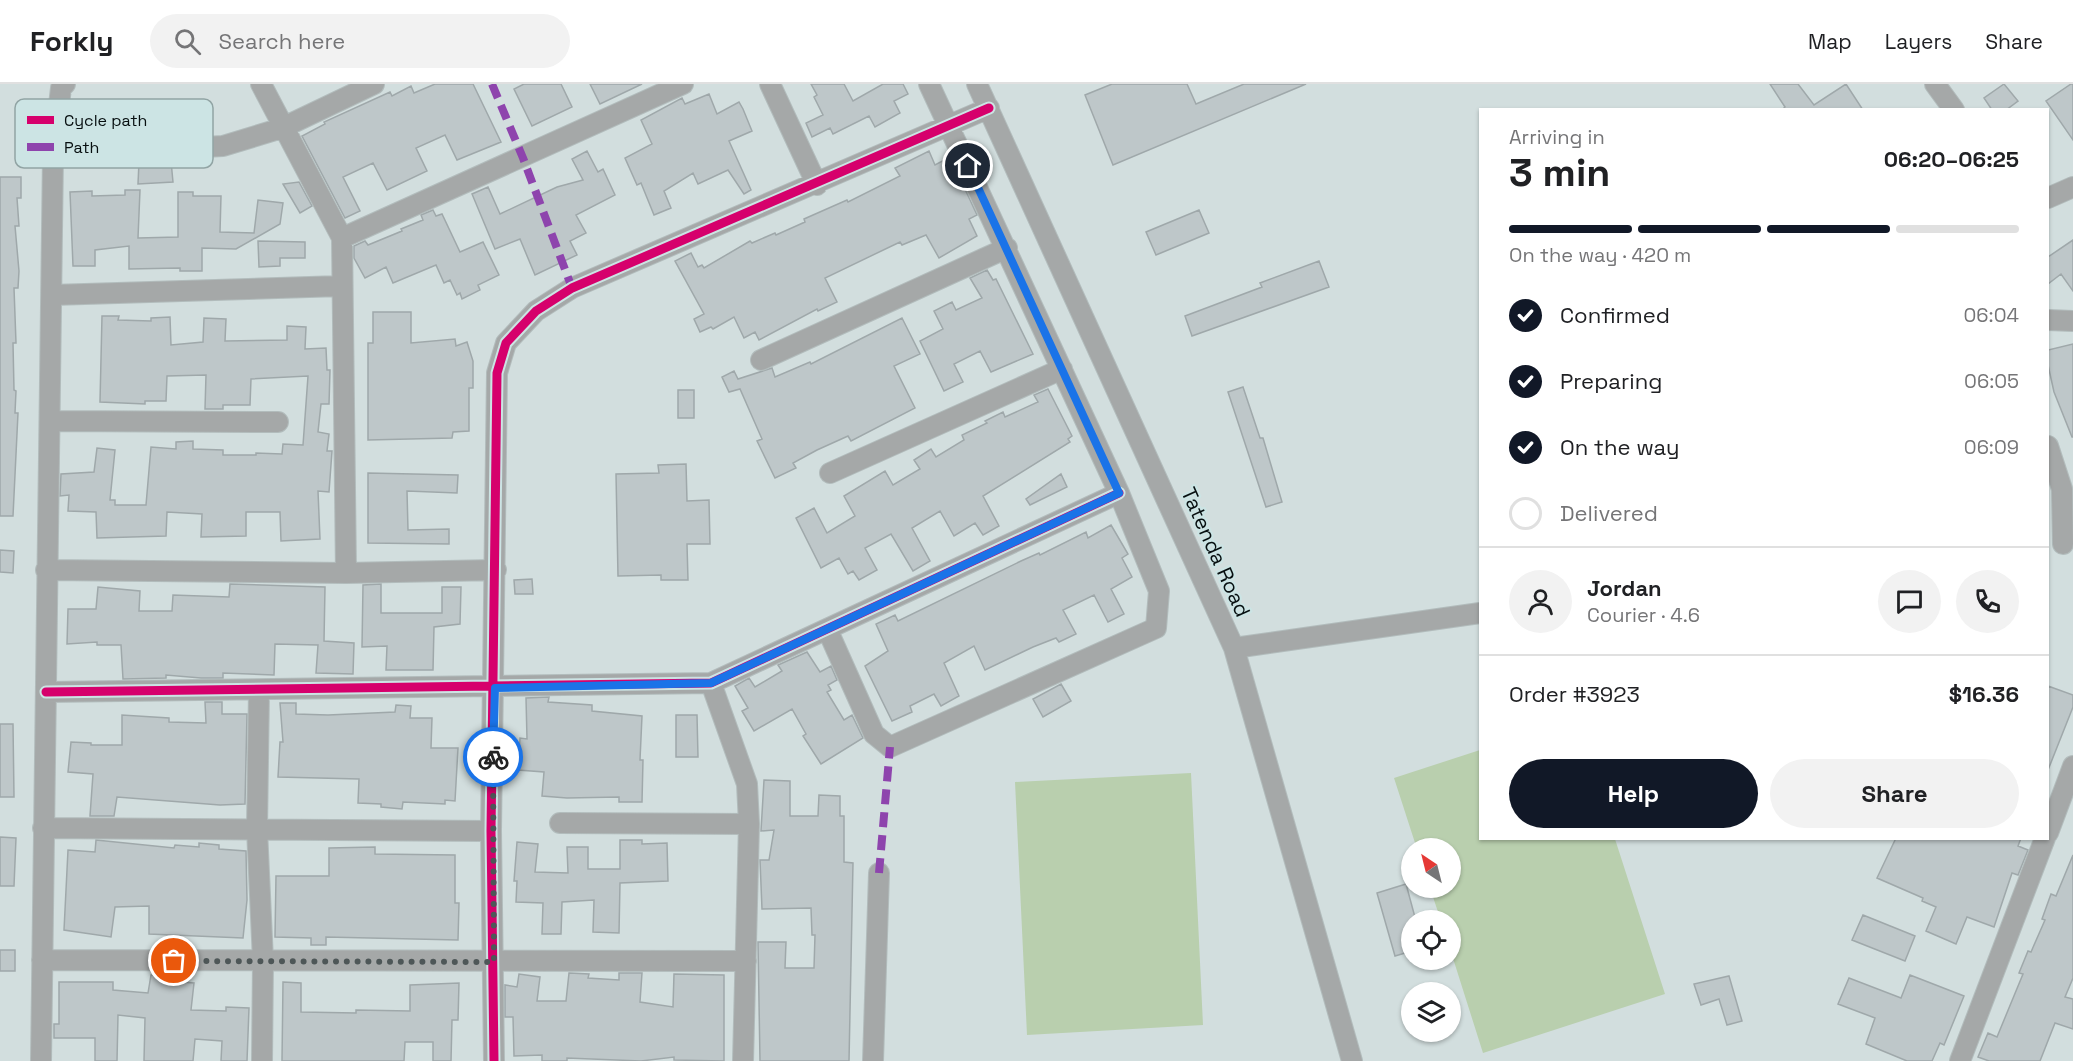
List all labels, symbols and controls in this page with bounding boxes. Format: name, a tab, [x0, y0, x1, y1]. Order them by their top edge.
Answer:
search box	[150, 14, 570, 68]
text: Forkly	[30, 23, 114, 59]
icon: search	[171, 25, 204, 58]
text: Search here	[219, 27, 345, 55]
text: Map	[1808, 28, 1852, 55]
text: Layers	[1885, 28, 1952, 55]
text: Share	[1985, 28, 2043, 55]
legend	[15, 99, 213, 168]
text: Cycle path	[64, 110, 147, 131]
text: Arriving in	[1509, 124, 1605, 150]
text: Path	[64, 137, 99, 158]
pin	[942, 140, 993, 191]
text: 06:20–06:25	[1884, 145, 2019, 173]
text: 3 min	[1509, 148, 1610, 197]
icon: home	[951, 149, 984, 182]
text: On the way · 420 m	[1509, 242, 1691, 268]
icon: check	[1509, 299, 1542, 332]
text: Confirmed	[1560, 301, 1670, 329]
text: 06:04	[1964, 302, 2019, 328]
icon: check	[1509, 365, 1542, 398]
text: Preparing	[1560, 367, 1662, 395]
text: 06:05	[1964, 368, 2019, 394]
icon: check	[1509, 431, 1542, 464]
text: On the way	[1560, 433, 1679, 461]
text: 06:09	[1964, 434, 2019, 460]
street label: Tatenda Road	[1175, 483, 1257, 621]
text: Delivered	[1560, 499, 1658, 527]
button: person	[1509, 570, 1572, 633]
button: chat	[1878, 570, 1941, 633]
button: phone	[1956, 570, 2019, 633]
text: Jordan	[1587, 574, 1662, 602]
text: Courier · 4.6	[1587, 602, 1700, 628]
text: Order #3923	[1509, 680, 1640, 708]
text: $16.36	[1949, 680, 2019, 708]
courier	[463, 727, 523, 787]
icon: bike	[477, 741, 510, 774]
button: Help	[1509, 759, 1758, 828]
button: Share	[1770, 759, 2019, 828]
north arrow	[1401, 838, 1461, 898]
map controls	[1401, 838, 1461, 1042]
button: locate	[1401, 910, 1461, 970]
pin	[148, 935, 199, 986]
icon: bag	[157, 944, 190, 977]
button: layers	[1401, 982, 1461, 1042]

